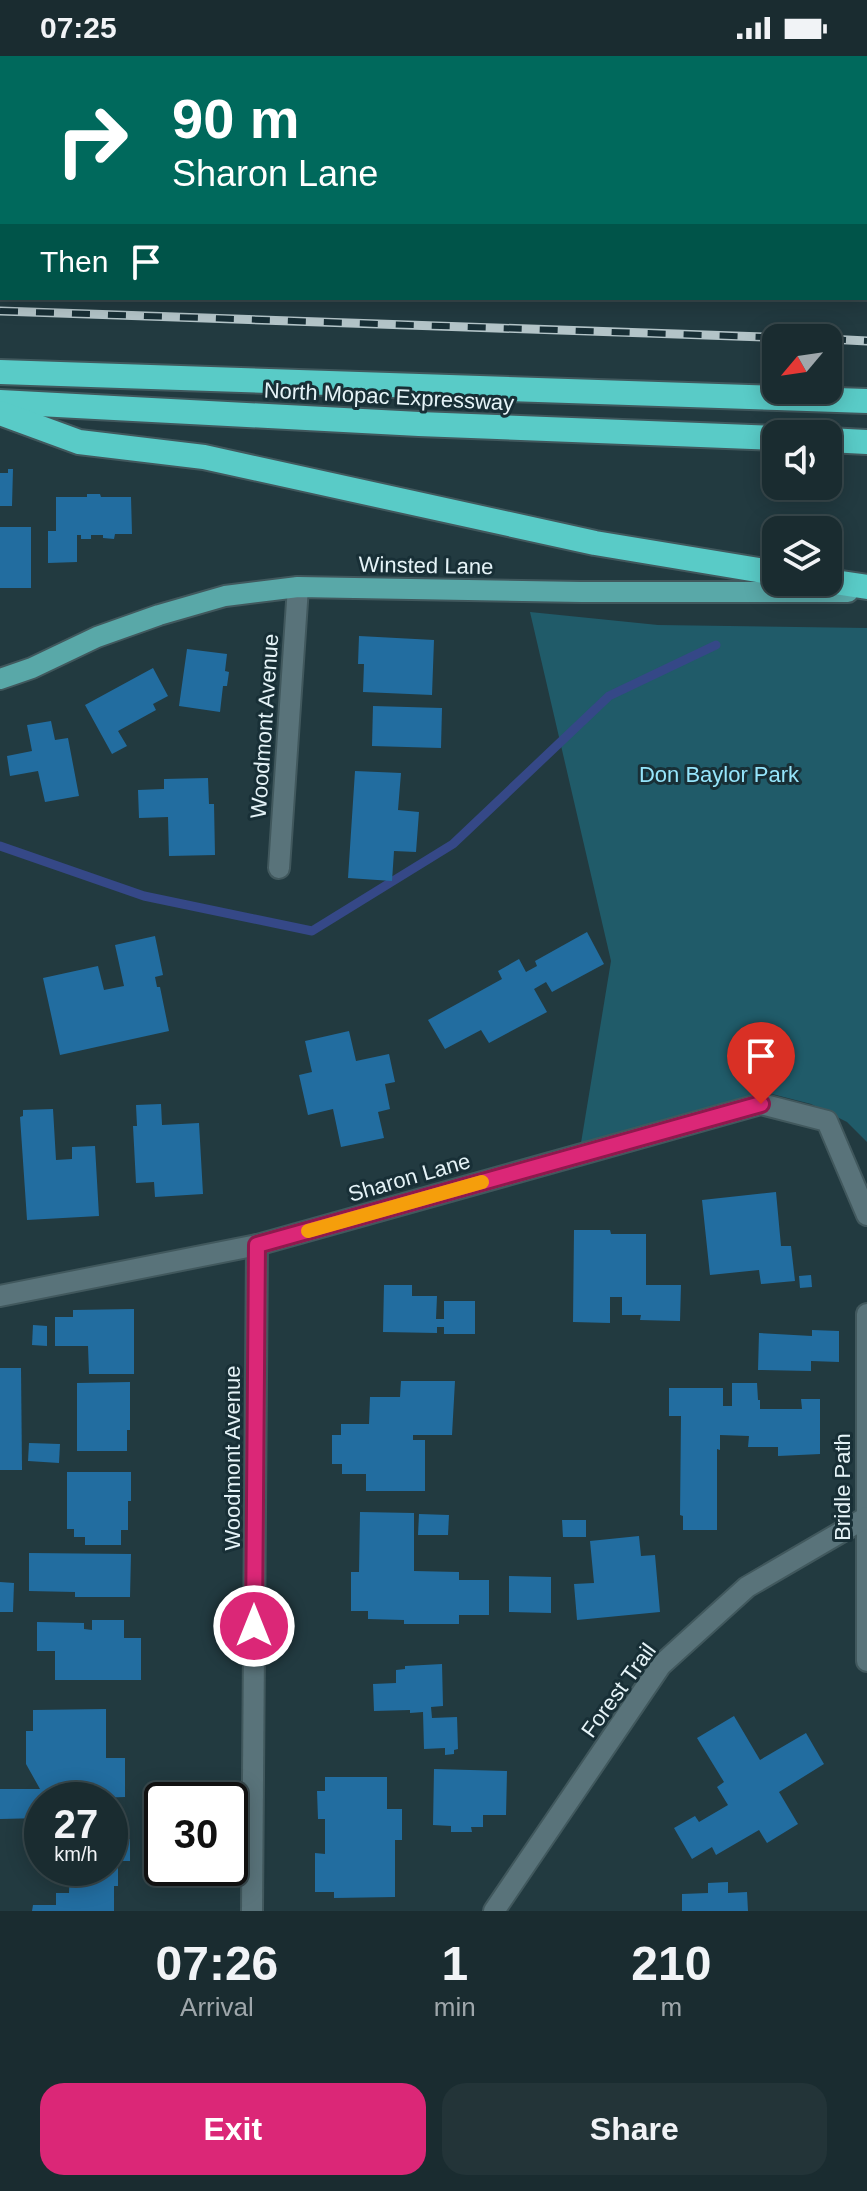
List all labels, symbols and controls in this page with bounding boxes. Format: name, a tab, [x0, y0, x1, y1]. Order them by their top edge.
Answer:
text: 07:25	[40, 11, 117, 44]
text: 90 m	[172, 87, 300, 150]
icon: right	[40, 88, 144, 192]
text: Sharon Lane	[172, 153, 378, 194]
icon: arrive	[124, 240, 168, 284]
text: Then	[40, 245, 108, 278]
north arrow	[762, 324, 842, 404]
map controls	[762, 324, 842, 596]
street label: North Mopac Expressway	[263, 377, 515, 416]
button: sound	[762, 420, 842, 500]
button: layers	[762, 516, 842, 596]
street label: Winsted Lane	[359, 552, 493, 579]
street label: Woodmont Avenue	[246, 633, 283, 819]
park label: Don Baylor Park	[639, 762, 800, 787]
pin	[727, 1022, 795, 1104]
icon: arrive	[739, 1034, 783, 1078]
street label: Sharon Lane	[345, 1148, 473, 1207]
street label: Woodmont Avenue	[220, 1365, 245, 1551]
street label: Bridle Path	[830, 1433, 855, 1541]
position arrow	[212, 1584, 296, 1668]
street label: Forest Trail	[576, 1638, 661, 1742]
speed limit sign: 30	[144, 1782, 248, 1886]
text: 27	[54, 1802, 98, 1846]
text: km/h	[54, 1843, 98, 1865]
text: 07:26	[156, 1937, 278, 1990]
text: 1	[441, 1937, 468, 1990]
text: 210	[631, 1937, 711, 1990]
text: Arrival	[180, 1992, 254, 2022]
text: min	[434, 1992, 476, 2022]
text: m	[661, 1992, 682, 2022]
button: Exit	[40, 2083, 426, 2175]
button: Share	[442, 2083, 827, 2175]

